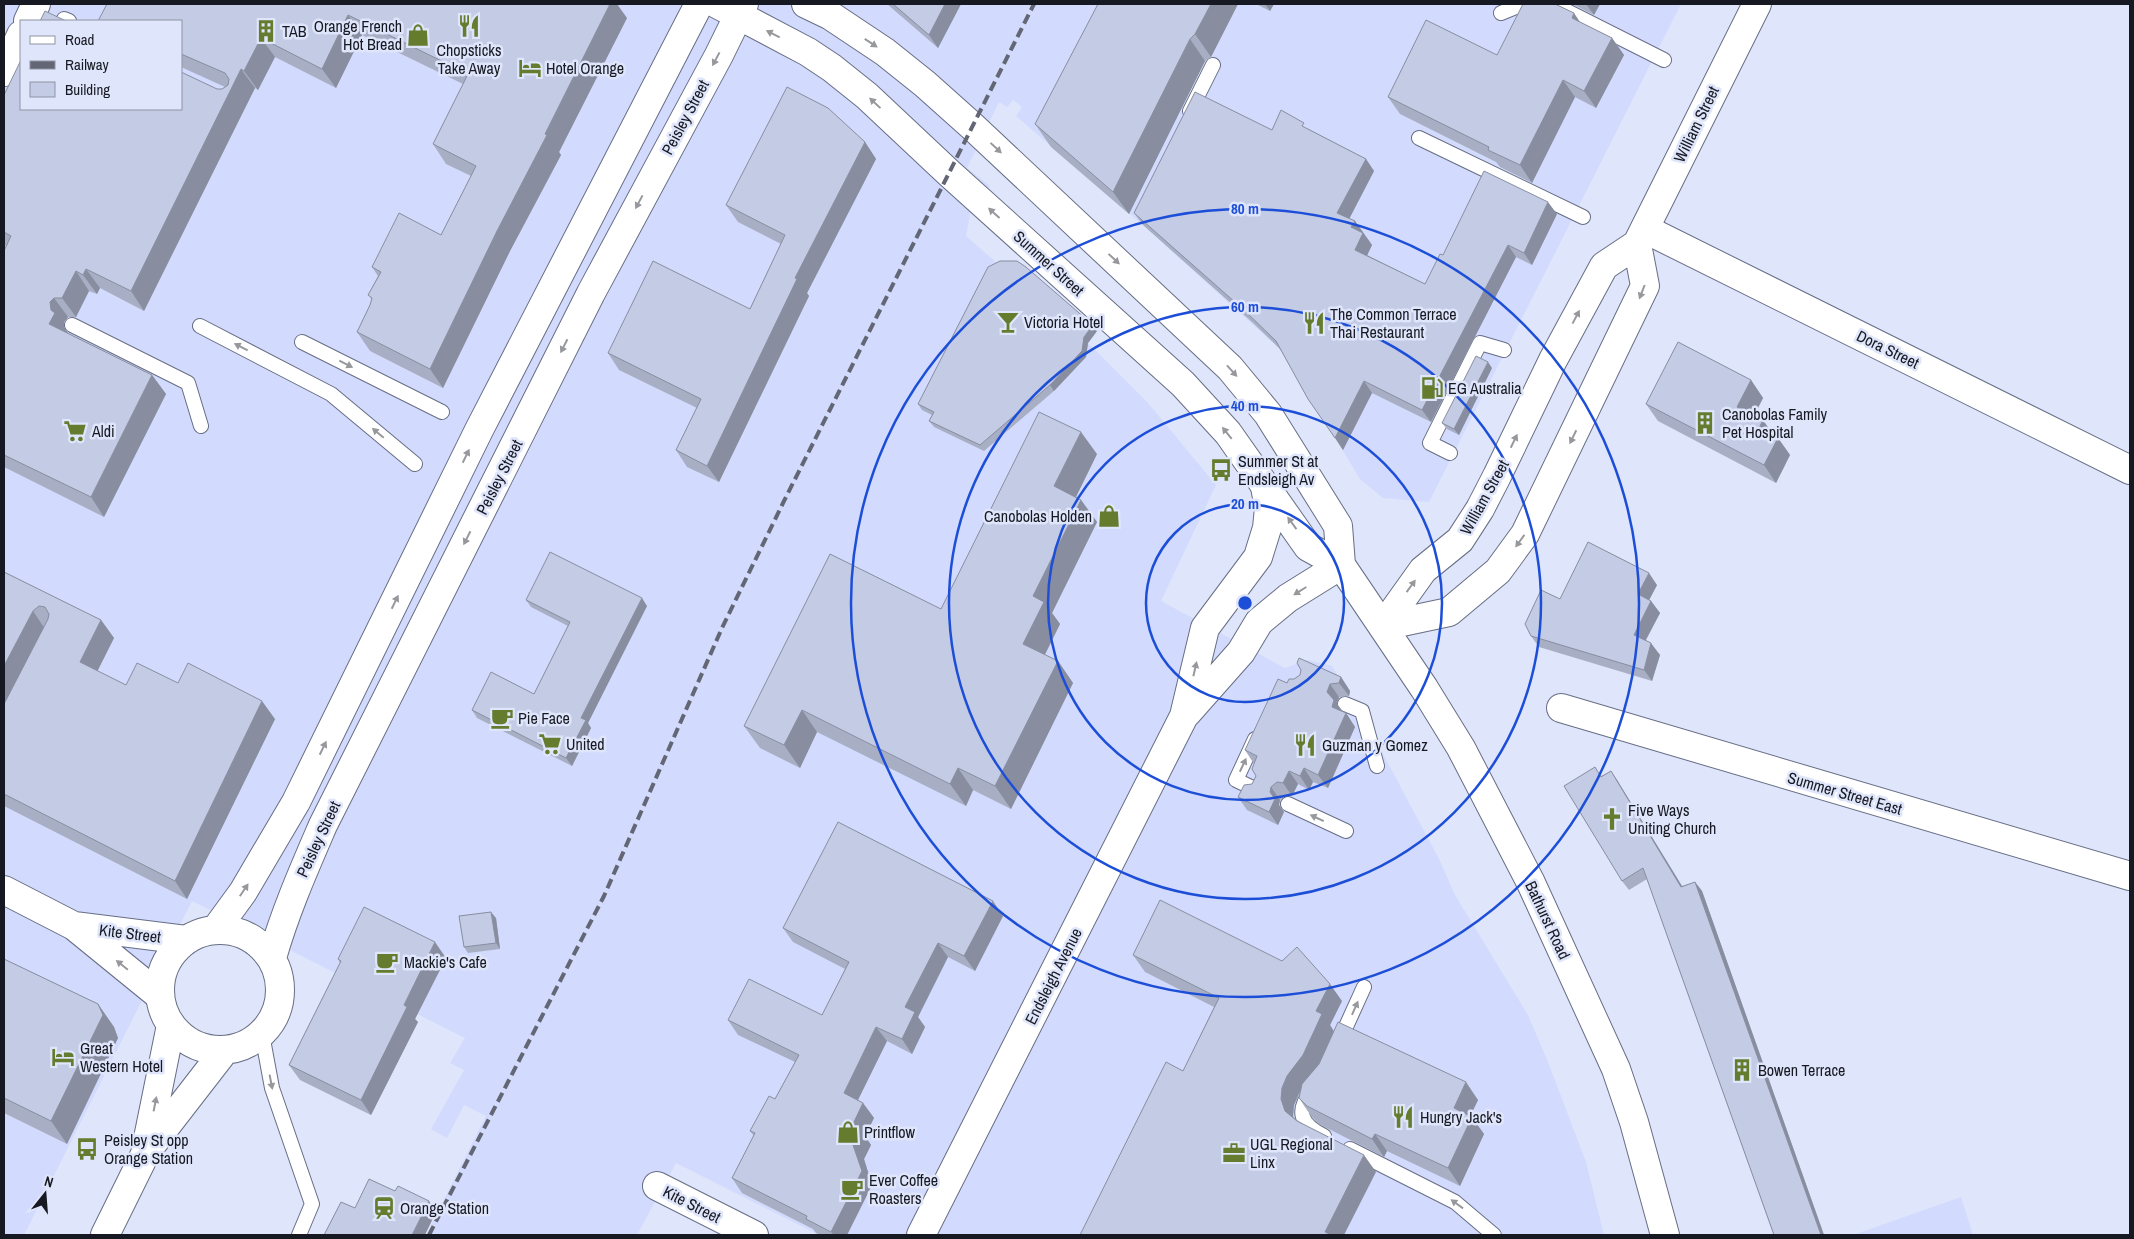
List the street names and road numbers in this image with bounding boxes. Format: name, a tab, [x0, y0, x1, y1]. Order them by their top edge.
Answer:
street label: Peisley Street	[656, 75, 714, 158]
street label: William Street	[1668, 82, 1724, 166]
street label: Summer Street	[1009, 225, 1089, 301]
street label: Dora Street	[1853, 324, 1923, 374]
street label: Peisley Street	[471, 435, 528, 518]
street label: William Street	[1454, 455, 1514, 538]
street label: Summer Street East	[1785, 766, 1905, 820]
street label: Peisley Street	[291, 797, 345, 881]
street label: Bathurst Road	[1520, 877, 1576, 963]
street label: Kite Street	[98, 918, 162, 948]
street label: Endsleigh Avenue	[1019, 924, 1087, 1028]
street label: Kite Street	[659, 1180, 725, 1228]

